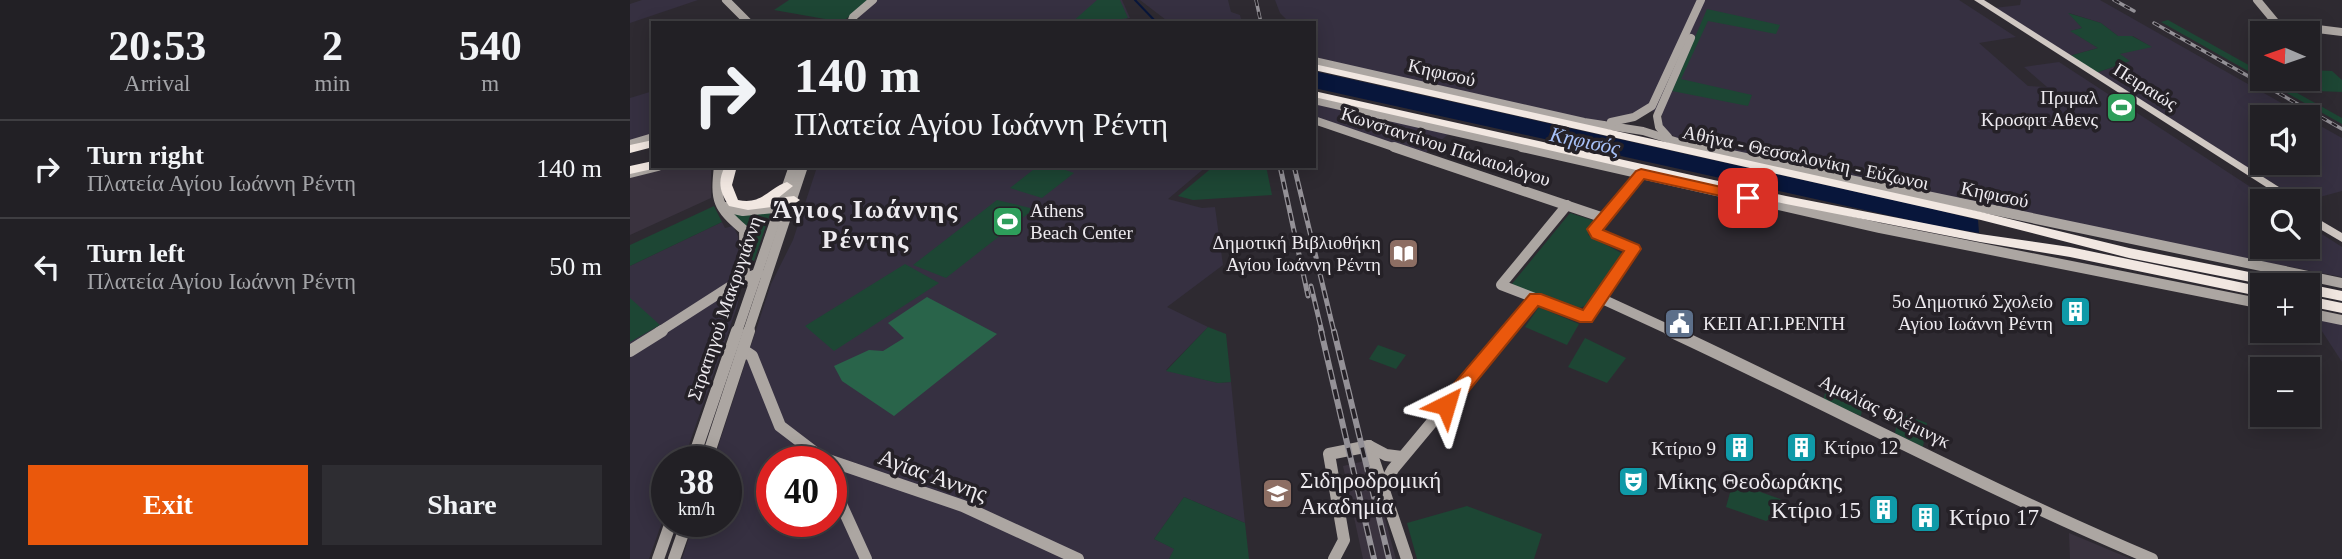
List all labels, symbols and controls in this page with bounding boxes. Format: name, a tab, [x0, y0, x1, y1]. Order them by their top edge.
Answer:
north arrow	[2250, 21, 2320, 91]
map controls	[2250, 21, 2320, 427]
text: 20:53	[108, 23, 206, 69]
text: 2	[322, 23, 343, 69]
text: 540	[459, 23, 522, 69]
text: 140 m	[794, 48, 921, 103]
icon: right	[679, 49, 770, 140]
street label: Κηφισού	[1406, 55, 1478, 90]
street label: Πειραιώς	[2110, 59, 2182, 114]
text: Arrival	[124, 71, 191, 96]
text: min	[315, 71, 350, 96]
text: m	[481, 71, 499, 96]
place label: Πριμαλ Κροσφιτ Αθενς	[1981, 87, 2099, 130]
sports icon: Πριμαλ Κροσφιτ Αθενς	[2104, 91, 2138, 125]
street label: Κωνσταντίνου Παλαιολόγου	[1338, 103, 1553, 190]
button: sound	[2250, 105, 2320, 175]
text: Πλατεία Αγίου Ιωάννη Ρέντη	[794, 106, 1168, 142]
street label: Αθήνα - Θεσσαλονίκη - Εύζωνοι	[1681, 121, 1932, 194]
water label: Κηφισός	[1547, 122, 1623, 160]
text: Turn right	[87, 141, 204, 170]
icon: right	[28, 150, 66, 188]
text: 140 m	[536, 154, 602, 183]
pin	[1718, 168, 1778, 228]
text: Πλατεία Αγίου Ιωάννη Ρέντη	[87, 171, 356, 196]
street label: Κηφισού	[1959, 177, 2031, 212]
icon: arrive	[1729, 179, 1767, 217]
button: search	[2250, 189, 2320, 259]
district label: Άγιος Ιωάννης Ρέντης	[773, 195, 959, 254]
place label: Athens Beach Center	[1030, 200, 1134, 243]
sports icon: Athens Beach Center	[990, 204, 1024, 238]
street label: Στρατηγού Μακρυγιάννη	[683, 213, 766, 403]
place label: Δημοτική Βιβλιοθήκη Αγίου Ιωάννη Ρέντη	[1213, 232, 1381, 275]
library icon: Δημοτική Βιβλιοθήκη Αγίου Ιωάννη Ρέντη	[1387, 236, 1421, 270]
text: Turn left	[87, 239, 185, 268]
icon: left	[28, 248, 66, 286]
text: 50 m	[549, 252, 602, 281]
text: Πλατεία Αγίου Ιωάννη Ρέντη	[87, 269, 356, 294]
button: +	[2250, 273, 2320, 343]
place label: 5ο Δημοτικό Σχολείο Αγίου Ιωάννη Ρέντη	[1892, 291, 2053, 334]
building icon: 5ο Δημοτικό Σχολείο Αγίου Ιωάννη Ρέντη	[2059, 295, 2093, 329]
public building icon: ΚΕΠ ΑΓ.Ι.ΡΕΝΤΗ	[1663, 306, 1697, 340]
place label: ΚΕΠ ΑΓ.Ι.ΡΕΝΤΗ	[1703, 313, 1846, 334]
button: −	[2250, 357, 2320, 427]
position arrow	[1409, 368, 1483, 442]
street label: Αμαλίας Φλέμινγκ	[1816, 371, 1954, 452]
building icon: Κτίριο 12	[1784, 430, 1818, 464]
building icon: Κτίριο 9	[1722, 431, 1756, 465]
place label: Κτίριο 12	[1824, 437, 1898, 458]
place label: Κτίριο 9	[1651, 438, 1716, 459]
street label: Αγίας Άννης	[875, 444, 991, 507]
speed limit sign: 40	[756, 446, 847, 537]
text: 38	[679, 463, 714, 502]
theatre icon: Μίκης Θεοδωράκης	[1617, 464, 1651, 498]
button: Exit	[28, 465, 308, 545]
button: Share	[322, 465, 602, 545]
place label: Σιδηροδρομική Ακαδημία	[1300, 468, 1441, 519]
place label: Μίκης Θεοδωράκης	[1657, 469, 1842, 494]
school or university icon: Σιδηροδρομική Ακαδημία	[1260, 476, 1294, 510]
building icon: Κτίριο 15	[1867, 493, 1901, 527]
place label: Κτίριο 15	[1771, 498, 1861, 523]
text: km/h	[678, 499, 715, 519]
building icon: Κτίριο 17	[1909, 500, 1943, 534]
place label: Κτίριο 17	[1949, 505, 2039, 530]

